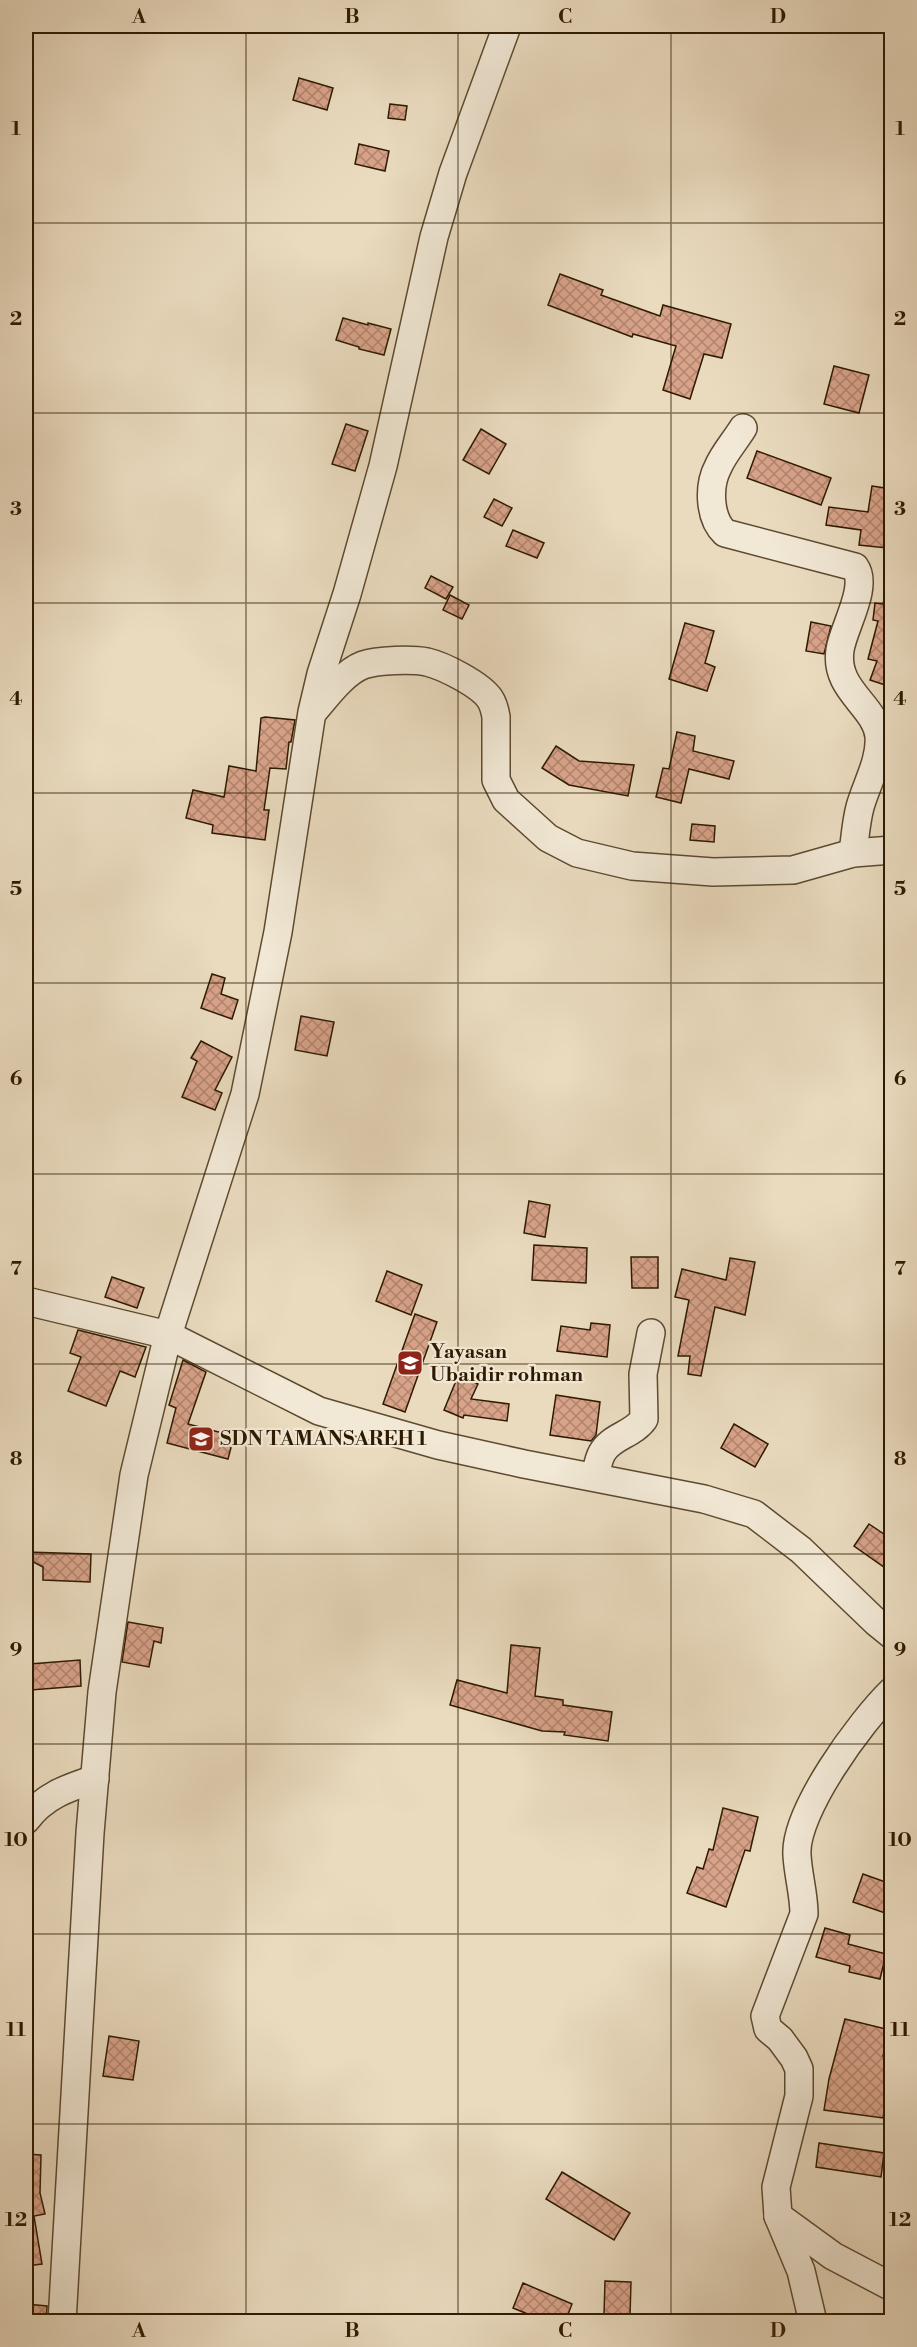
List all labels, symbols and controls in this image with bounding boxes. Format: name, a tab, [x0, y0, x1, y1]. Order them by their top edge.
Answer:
text: A	[131, 5, 147, 30]
text: B	[344, 5, 360, 30]
text: C	[558, 5, 572, 30]
text: D	[770, 5, 786, 30]
text: 1	[11, 117, 21, 142]
text: 1	[895, 117, 905, 142]
text: 2	[10, 307, 22, 332]
text: 2	[894, 307, 906, 332]
text: 3	[10, 497, 22, 522]
text: 3	[894, 497, 906, 522]
text: 4	[9, 687, 23, 712]
text: 4	[893, 687, 907, 712]
text: 5	[10, 877, 22, 902]
text: 5	[894, 877, 906, 902]
text: 6	[10, 1067, 23, 1092]
text: 6	[894, 1067, 907, 1092]
text: 7	[10, 1257, 22, 1282]
text: 7	[894, 1257, 906, 1282]
place label: Yayasan Ubaidir rohman	[430, 1340, 584, 1388]
school or university icon: Yayasan Ubaidir rohman	[395, 1348, 425, 1378]
school or university icon: SDN TAMANSAREH 1	[186, 1424, 216, 1454]
place label: SDN TAMANSAREH 1	[220, 1427, 427, 1452]
text: 8	[10, 1447, 23, 1472]
text: 8	[894, 1447, 907, 1472]
text: 9	[10, 1638, 22, 1663]
text: 9	[894, 1638, 906, 1663]
text: 10	[4, 1828, 28, 1853]
text: 10	[888, 1828, 912, 1853]
text: 11	[6, 2018, 26, 2043]
text: 11	[890, 2018, 910, 2043]
text: 12	[5, 2208, 27, 2233]
text: 12	[889, 2208, 911, 2233]
text: A	[131, 2319, 147, 2344]
text: B	[344, 2319, 360, 2344]
text: C	[558, 2319, 572, 2344]
text: D	[770, 2319, 786, 2344]

